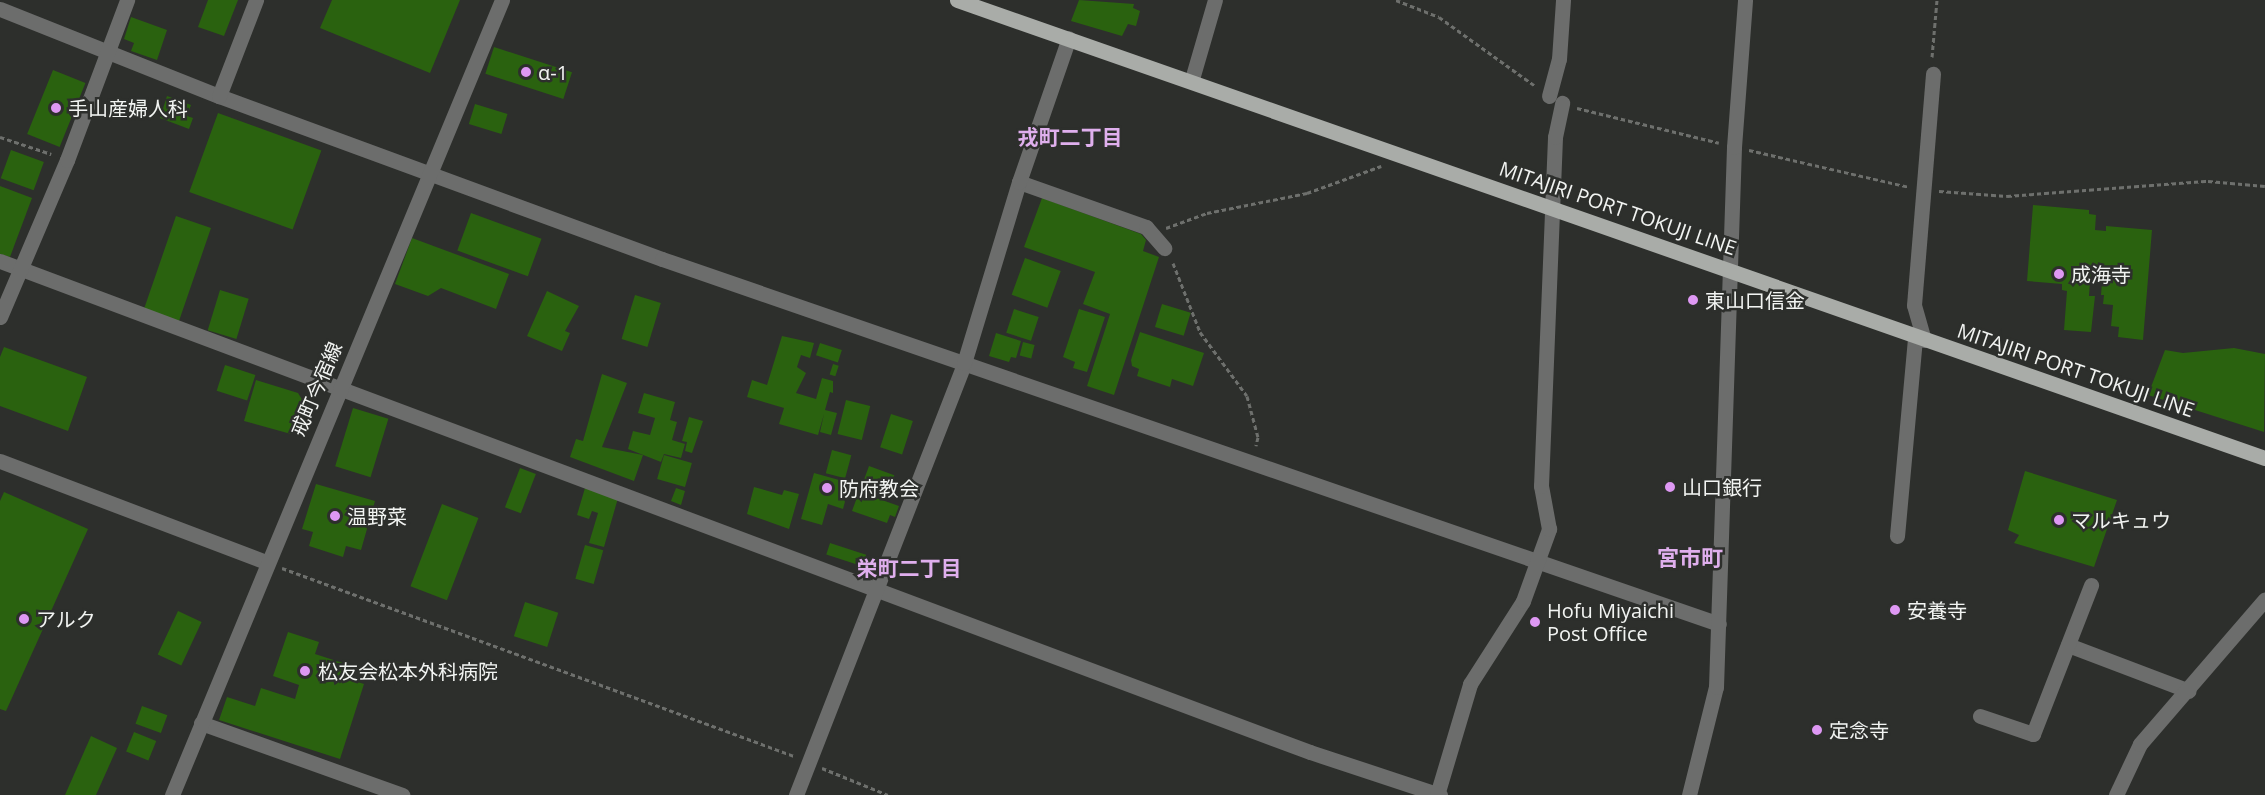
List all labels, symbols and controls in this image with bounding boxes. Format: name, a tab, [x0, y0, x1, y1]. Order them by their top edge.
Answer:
place label: α-1	[538, 60, 568, 84]
marker: α-1	[519, 65, 533, 79]
place label: 手山産婦人科	[68, 96, 188, 120]
marker: 手山産婦人科	[49, 101, 63, 115]
district label: 戎町二丁目	[1018, 124, 1122, 150]
street label: MITAJIRI PORT TOKUJI LINE	[1496, 156, 1740, 260]
place label: 成海寺	[2071, 262, 2131, 286]
marker: 成海寺	[2052, 267, 2066, 281]
place label: 東山口信金	[1705, 288, 1805, 312]
marker: 東山口信金	[1686, 293, 1700, 307]
street label: MITAJIRI PORT TOKUJI LINE	[1954, 318, 2198, 422]
street label: 戒町今宿線	[285, 338, 347, 440]
place label: 山口銀行	[1682, 475, 1762, 499]
place label: 防府教会	[839, 476, 919, 500]
marker: 山口銀行	[1663, 480, 1677, 494]
marker: 防府教会	[820, 481, 834, 495]
place label: 温野菜	[347, 504, 407, 528]
place label: マルキュウ	[2071, 508, 2171, 532]
marker: 温野菜	[328, 509, 342, 523]
marker: マルキュウ	[2052, 513, 2066, 527]
district label: 宮市町	[1657, 545, 1723, 571]
district label: 栄町二丁目	[857, 555, 961, 581]
place label: Hofu Miyaichi Post Office	[1547, 598, 1674, 645]
place label: 安養寺	[1907, 598, 1967, 622]
marker: 安養寺	[1888, 603, 1902, 617]
place label: アルク	[36, 607, 96, 631]
marker: アルク	[17, 612, 31, 626]
marker: Hofu Miyaichi Post Office	[1528, 615, 1542, 629]
place label: 松友会松本外科病院	[318, 659, 498, 683]
marker: 松友会松本外科病院	[296, 662, 314, 680]
place label: 定念寺	[1829, 718, 1889, 742]
marker: 定念寺	[1810, 723, 1824, 737]

